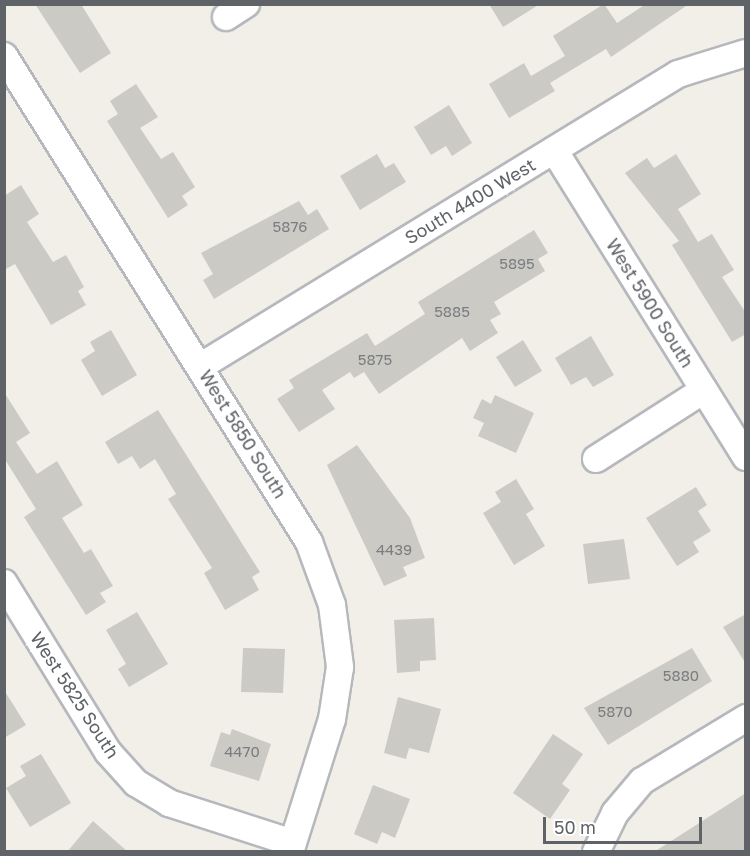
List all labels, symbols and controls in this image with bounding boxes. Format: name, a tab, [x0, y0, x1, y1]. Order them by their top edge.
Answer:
street label: South 4400 West	[401, 154, 539, 248]
house number: 5876	[273, 218, 307, 236]
street label: West 5900 South	[602, 235, 698, 371]
house number: 5895	[499, 255, 535, 273]
house number: 5885	[434, 303, 470, 321]
house number: 5875	[358, 351, 392, 369]
street label: West 5850 South	[195, 366, 291, 502]
house number: 4439	[376, 541, 412, 559]
street label: West 5825 South	[26, 628, 124, 762]
house number: 5880	[663, 667, 699, 685]
house number: 5870	[597, 703, 633, 721]
house number: 4470	[224, 743, 260, 761]
scale bar	[546, 805, 705, 843]
text: 50 m	[554, 816, 596, 838]

